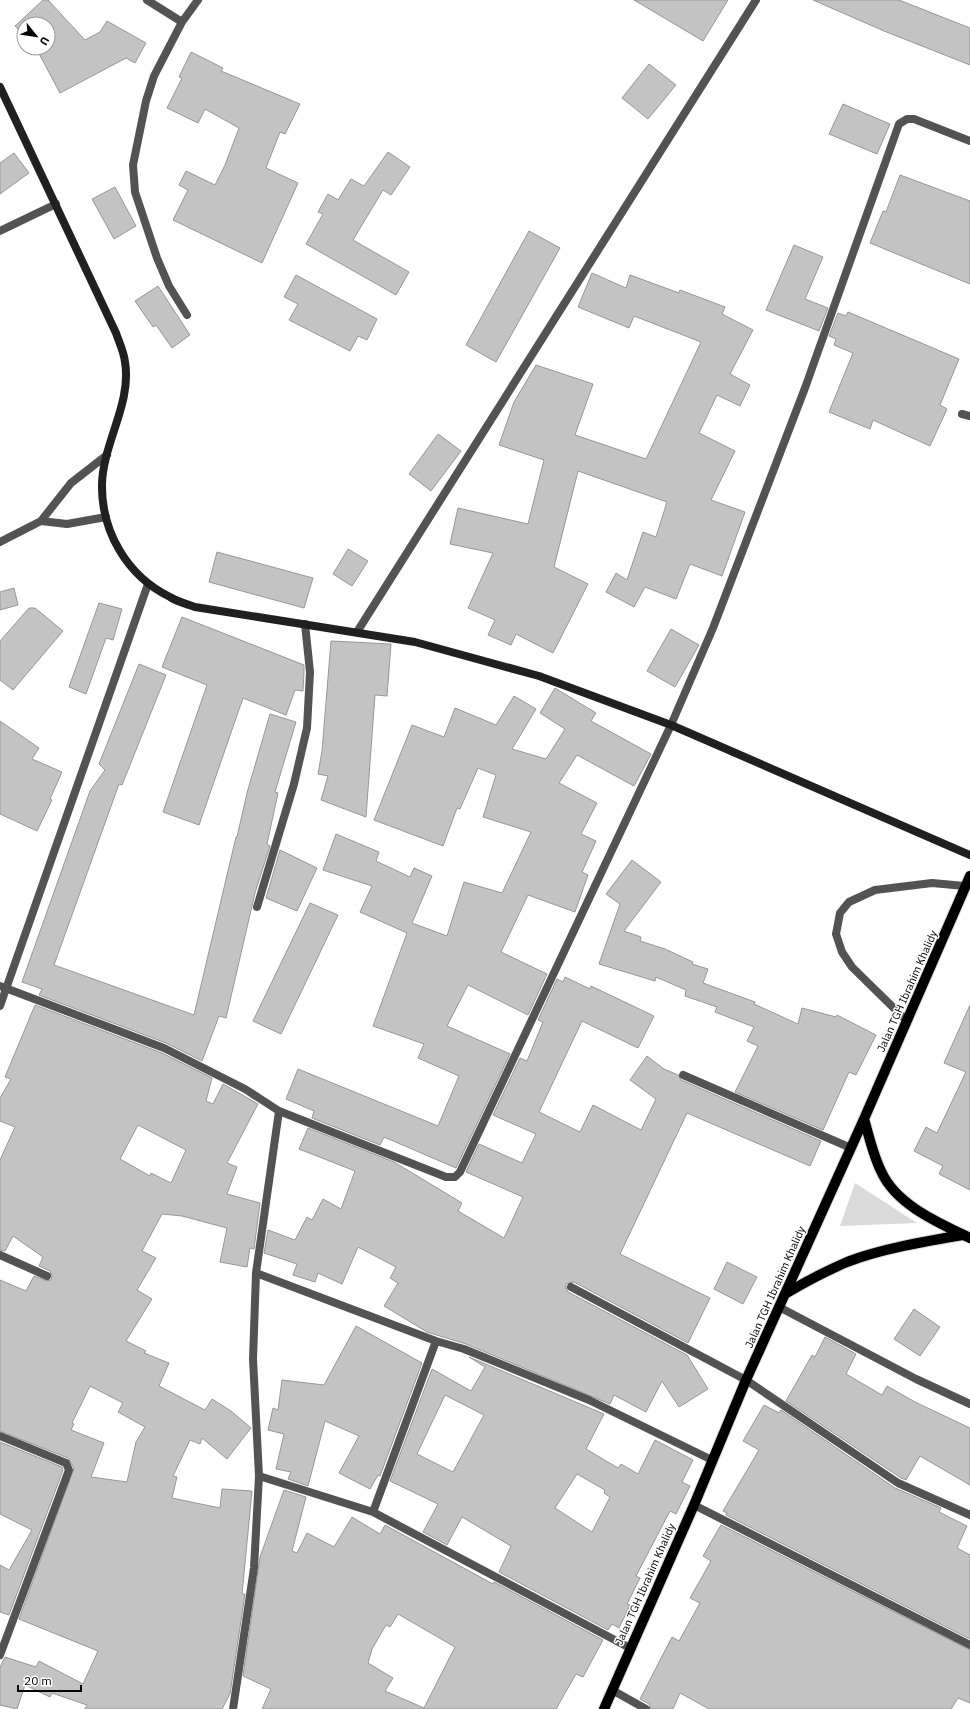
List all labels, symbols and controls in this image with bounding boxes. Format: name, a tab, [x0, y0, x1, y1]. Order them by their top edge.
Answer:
north arrow	[16, 16, 56, 56]
text: U	[37, 34, 53, 48]
street label: Jalan TGH Ibrahim Khalidy	[874, 927, 940, 1054]
street label: Jalan TGH Ibrahim Khalidy	[742, 1223, 808, 1350]
street label: Jalan TGH Ibrahim Khalidy	[612, 1520, 678, 1647]
scale bar	[18, 1667, 81, 1693]
text: 20 m	[24, 1673, 52, 1688]

